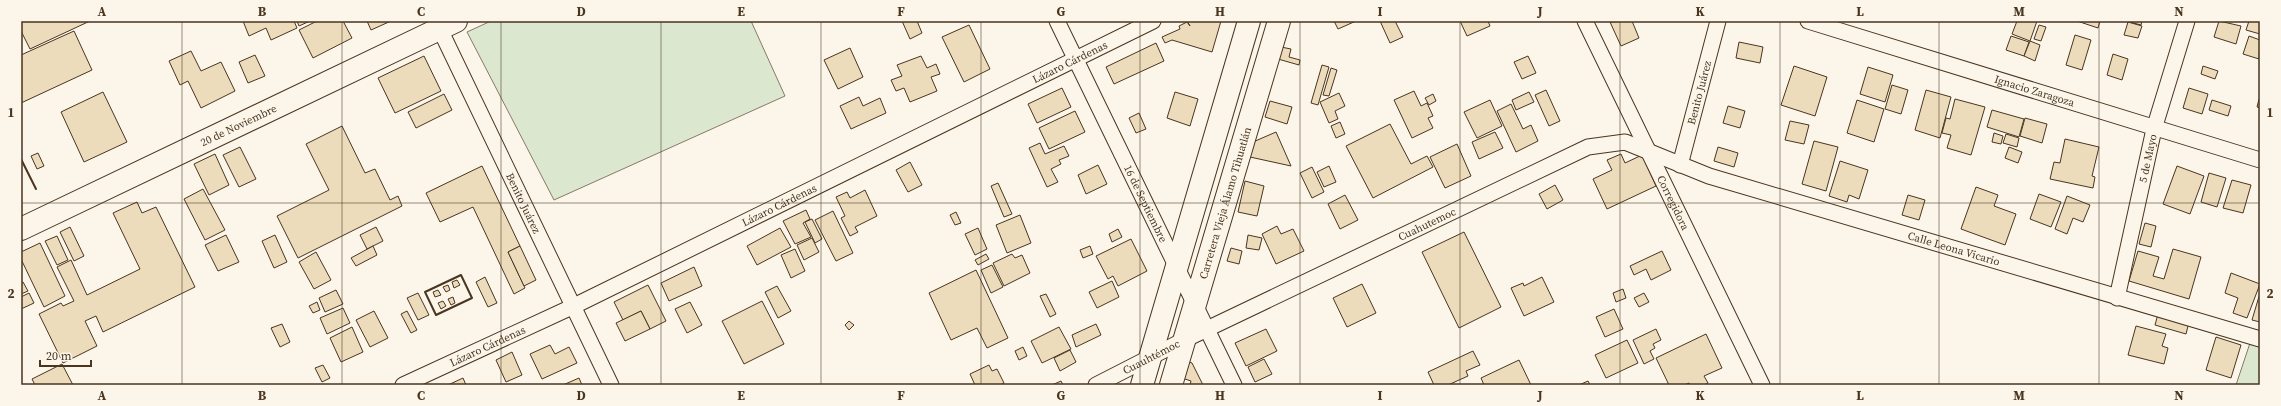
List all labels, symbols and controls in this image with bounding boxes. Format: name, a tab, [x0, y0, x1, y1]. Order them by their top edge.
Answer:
text: A	[98, 3, 107, 20]
text: B	[258, 3, 267, 20]
text: C	[417, 3, 425, 20]
text: D	[576, 3, 586, 20]
text: E	[737, 3, 745, 20]
text: F	[897, 3, 905, 20]
text: G	[1057, 3, 1066, 20]
text: H	[1215, 3, 1225, 20]
text: I	[1377, 3, 1383, 20]
text: J	[1536, 3, 1543, 20]
text: K	[1695, 3, 1705, 20]
text: L	[1856, 3, 1864, 20]
text: M	[2013, 3, 2025, 20]
text: N	[2174, 3, 2184, 20]
street label: Lázaro Cárdenas	[1030, 37, 1110, 87]
street label: Benito Juárez	[1684, 59, 1715, 126]
street label: Ignacio Zaragoza	[1992, 72, 2077, 111]
street label: 20 de Noviembre	[198, 101, 280, 150]
text: 1	[7, 104, 15, 121]
text: 1	[2266, 104, 2274, 121]
street label: Carretera Vieja Álamo Tihuatlán	[1196, 125, 1255, 281]
street label: 5 de Mayo	[2135, 133, 2161, 184]
street label: 16 de Septiembre	[1120, 163, 1171, 245]
street label: Benito Juárez	[502, 170, 544, 236]
street label: Corregidora	[1653, 173, 1693, 233]
street label: Lázaro Cárdenas	[739, 181, 820, 230]
street label: Cuahutemoc	[1396, 204, 1459, 245]
street label: Calle Leona Vicario	[1906, 228, 2002, 270]
text: 2	[7, 285, 15, 302]
text: 2	[2266, 285, 2274, 302]
street label: Lázaro Cárdenas	[447, 322, 528, 370]
street label: Cuauhtémoc	[1120, 336, 1183, 378]
scale bar	[40, 342, 91, 368]
text: 20 m	[46, 348, 72, 364]
text: A	[98, 387, 107, 404]
text: B	[258, 387, 267, 404]
text: C	[417, 387, 425, 404]
text: D	[576, 387, 586, 404]
text: E	[737, 387, 745, 404]
text: F	[897, 387, 905, 404]
text: G	[1057, 387, 1066, 404]
text: H	[1215, 387, 1225, 404]
text: I	[1377, 387, 1383, 404]
text: J	[1536, 387, 1543, 404]
text: K	[1695, 387, 1705, 404]
text: L	[1856, 387, 1864, 404]
text: M	[2013, 387, 2025, 404]
text: N	[2174, 387, 2184, 404]

